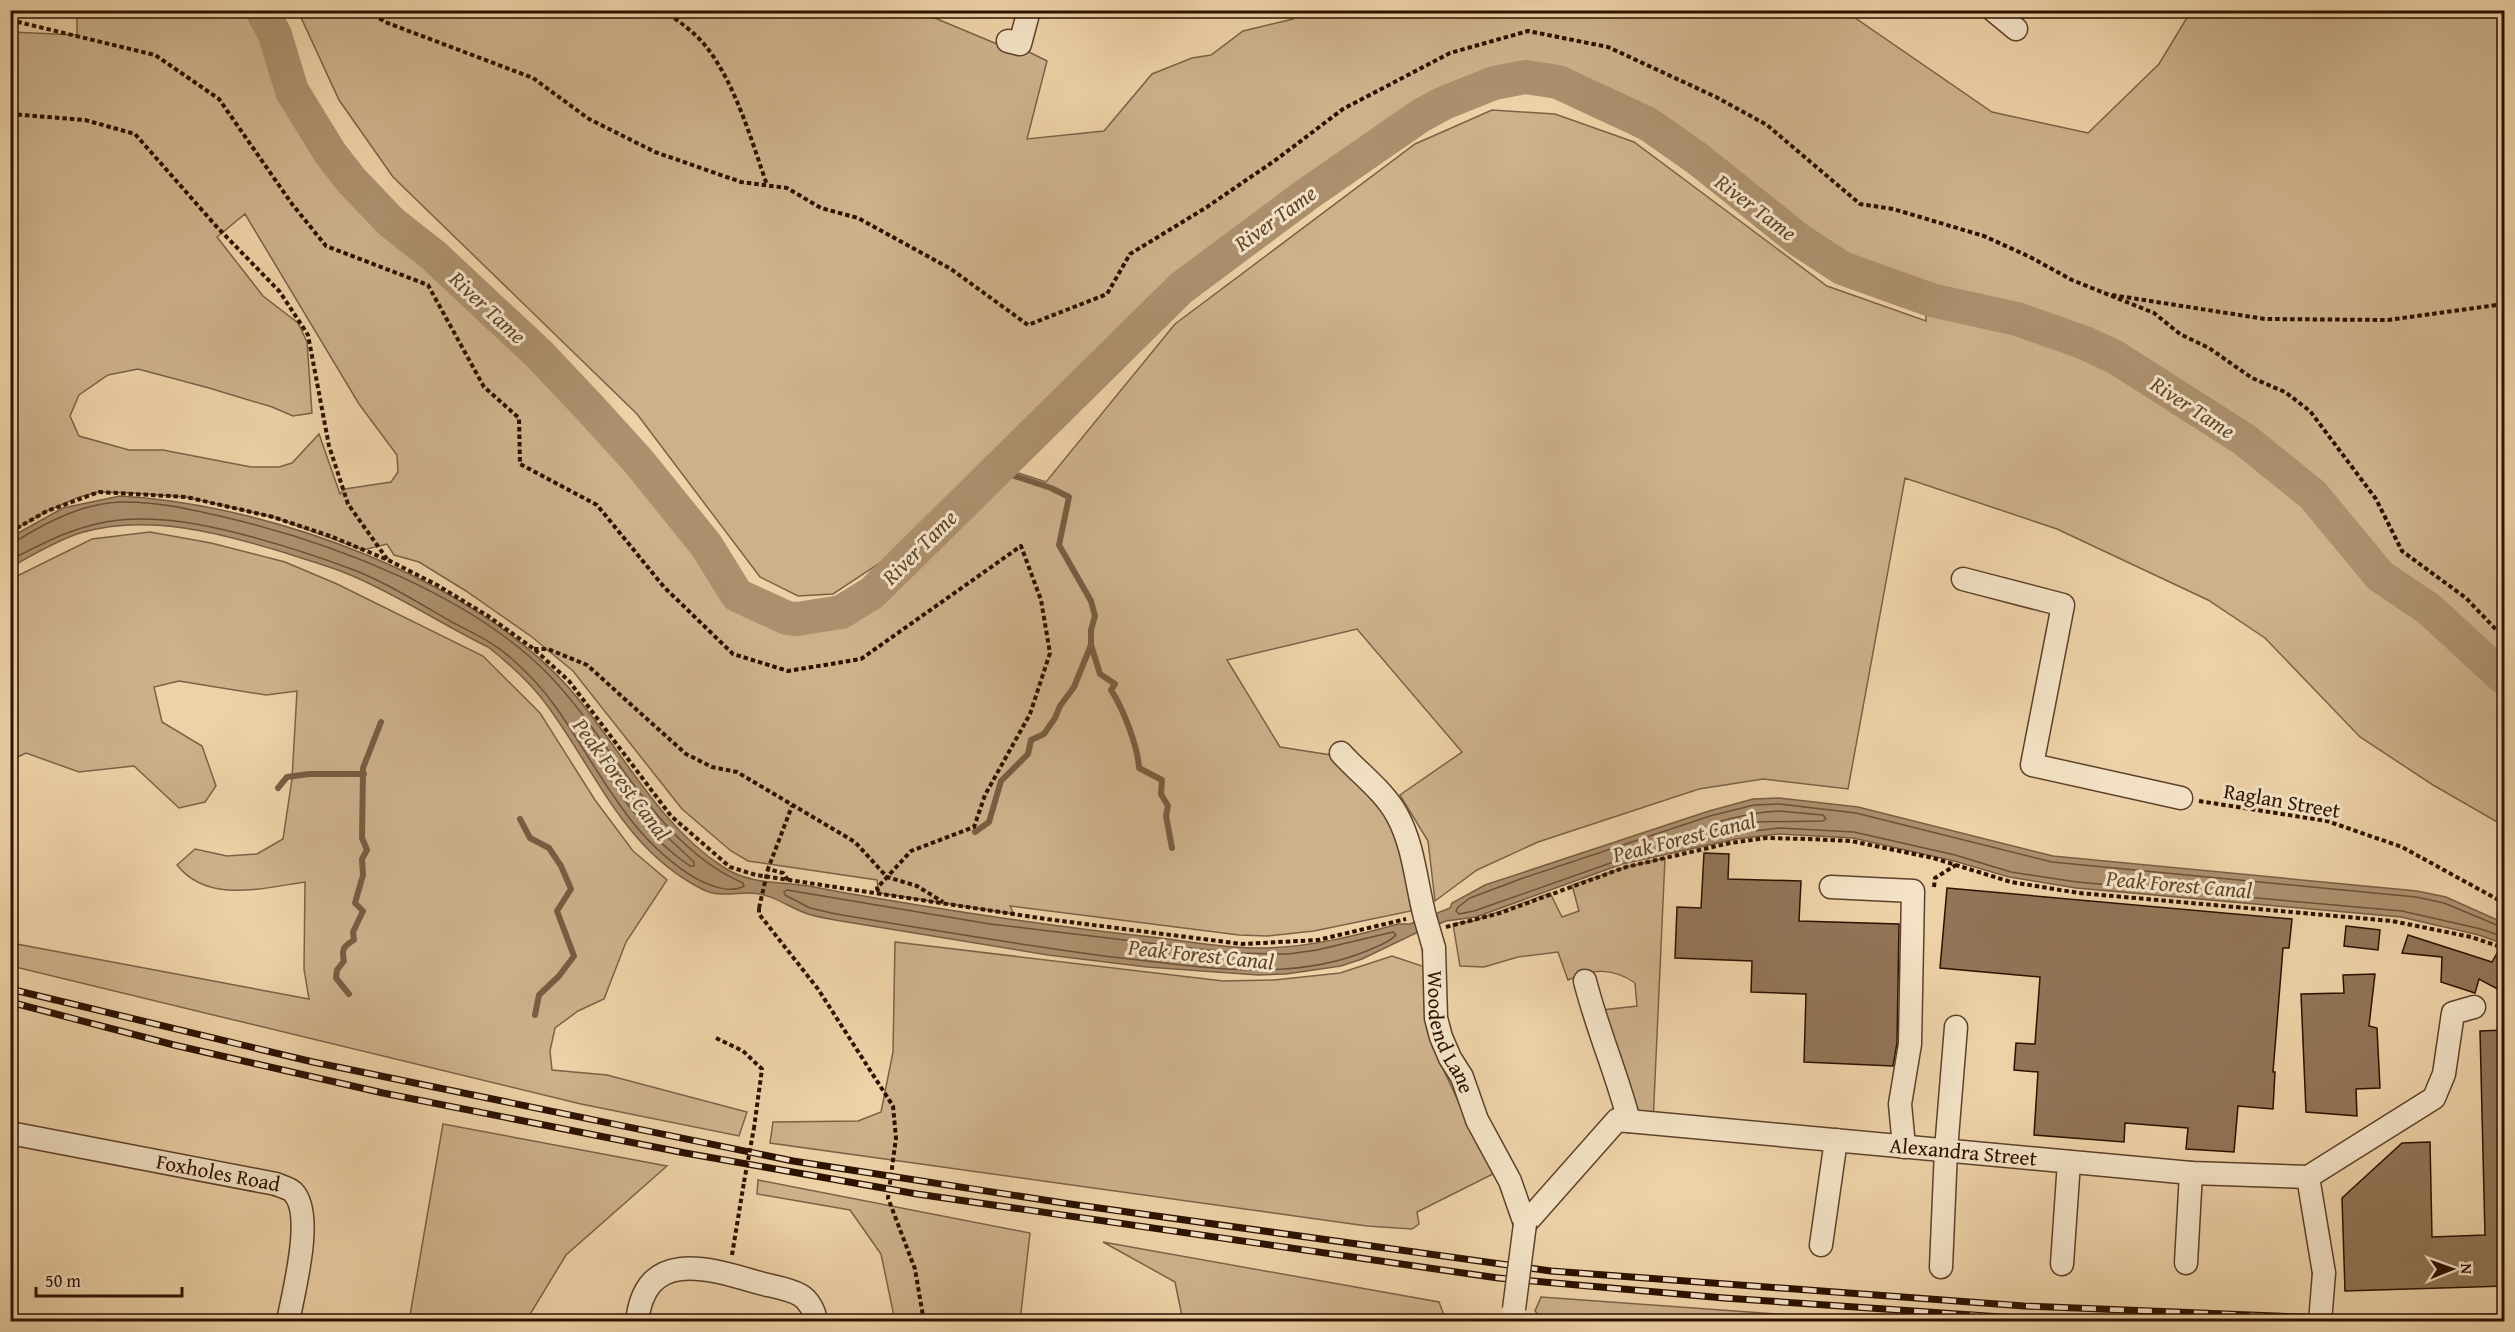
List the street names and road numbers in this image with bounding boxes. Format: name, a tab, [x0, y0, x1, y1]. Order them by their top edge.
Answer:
street label: Raglan Street	[2221, 775, 2343, 826]
street label: Woodend Lane	[1420, 970, 1483, 1098]
street label: Alexandra Street	[1888, 1129, 2039, 1174]
street label: Foxholes Road	[154, 1145, 284, 1200]

